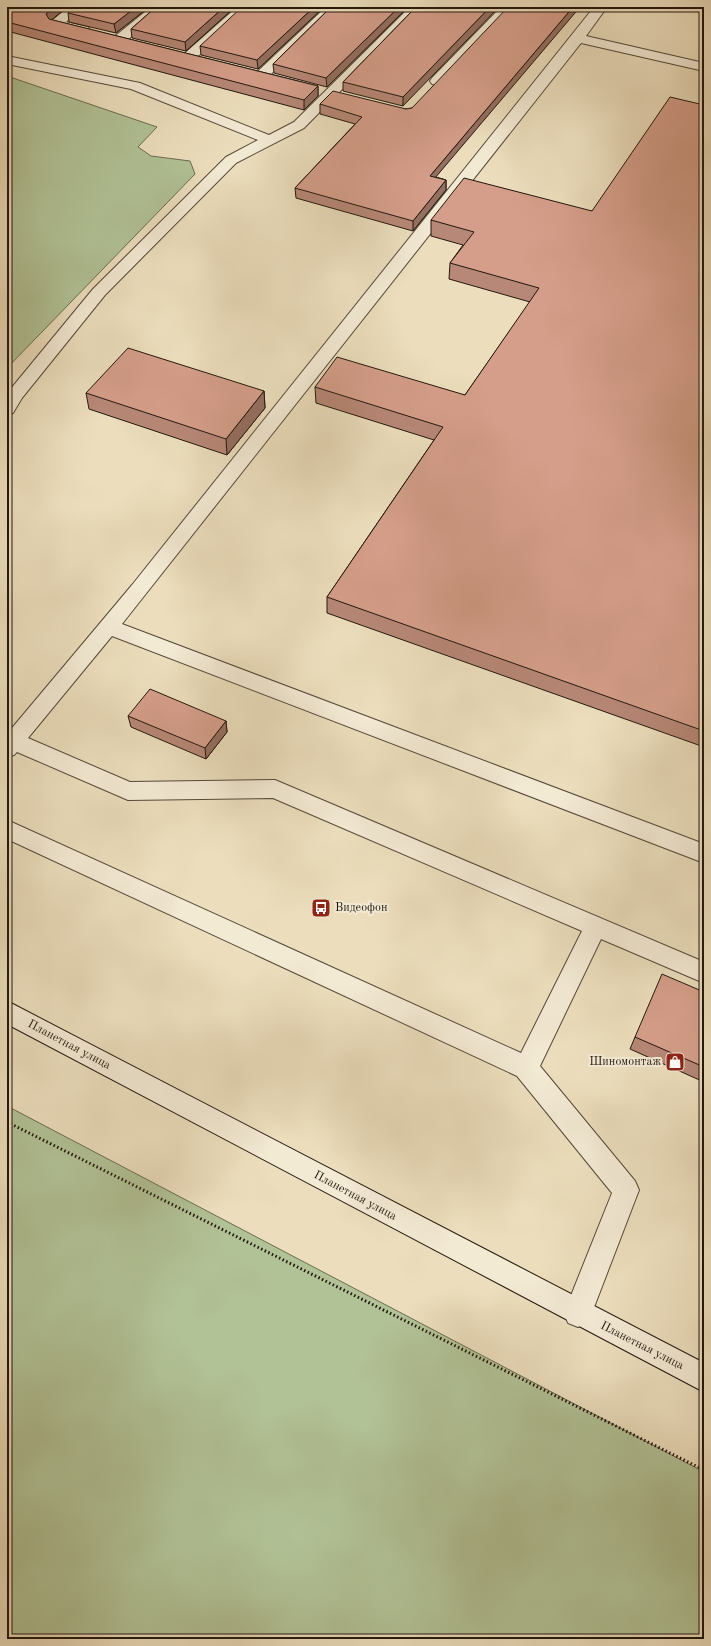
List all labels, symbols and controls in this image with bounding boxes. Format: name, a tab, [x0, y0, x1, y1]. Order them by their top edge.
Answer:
bus stop icon: Видеофон	[310, 897, 332, 919]
place label: Видеофон	[335, 902, 388, 914]
street label: Планетная улица	[26, 1018, 112, 1072]
shop icon: Шиномонтаж	[664, 1051, 686, 1073]
place label: Шиномонтаж	[589, 1056, 661, 1068]
street label: Планетная улица	[312, 1169, 398, 1223]
street label: Планетная улица	[598, 1320, 686, 1372]

